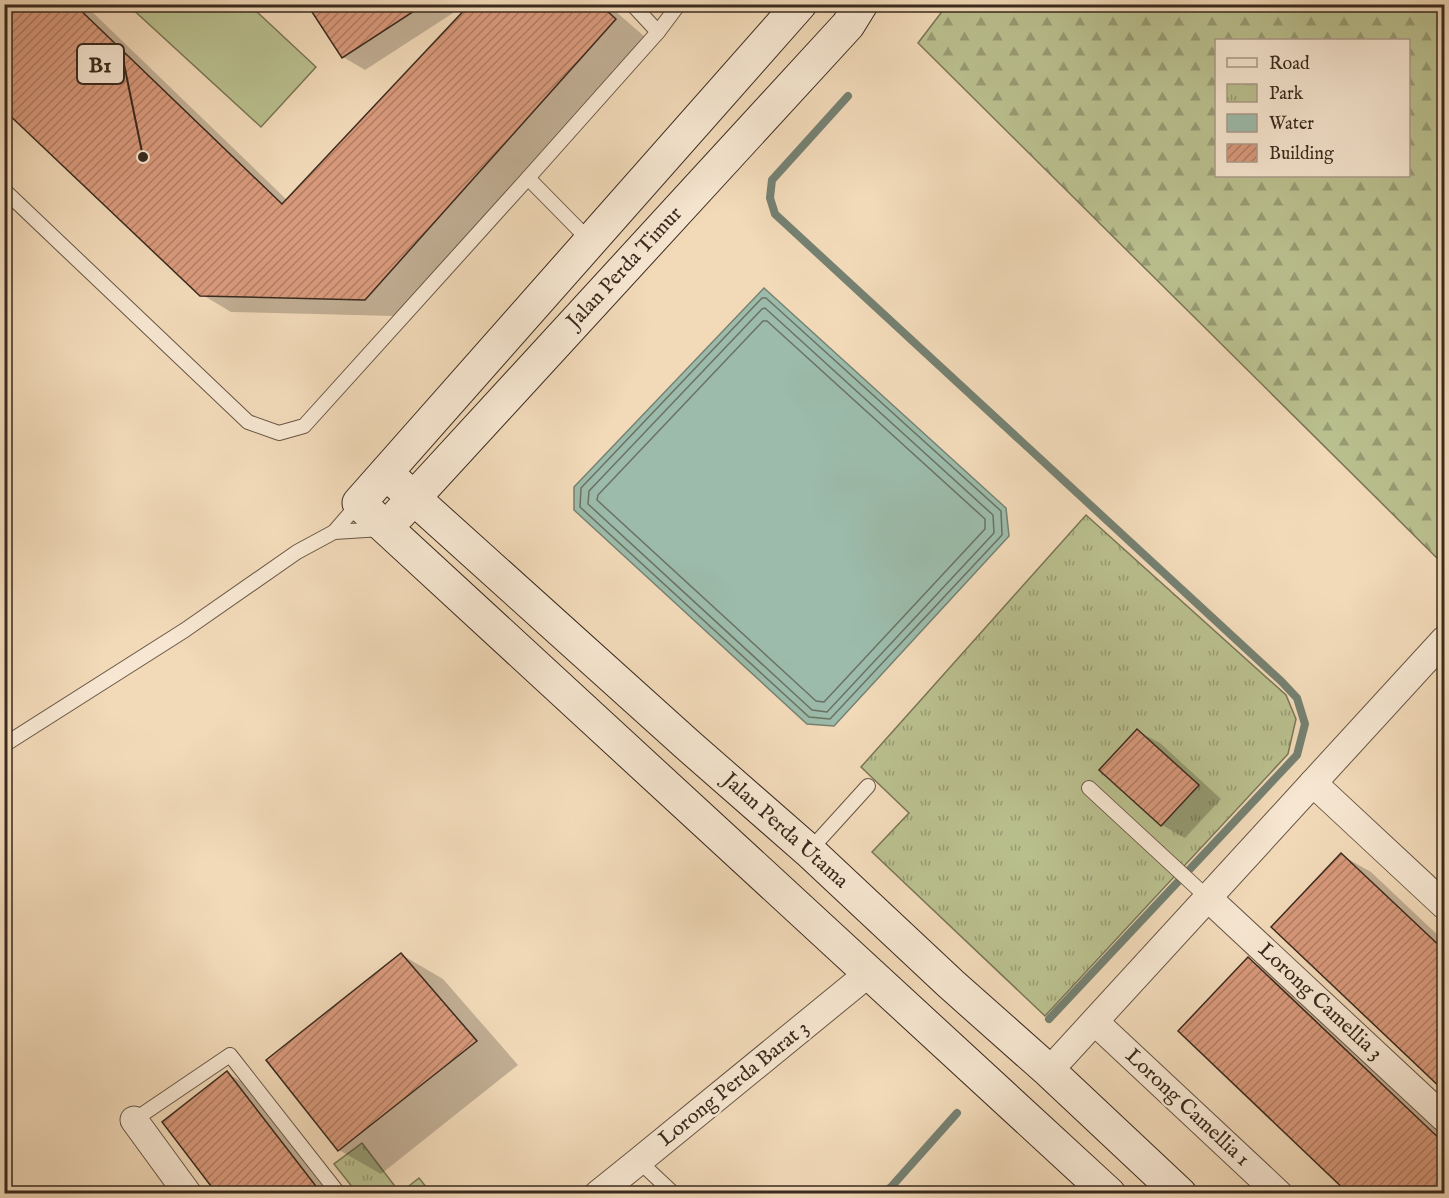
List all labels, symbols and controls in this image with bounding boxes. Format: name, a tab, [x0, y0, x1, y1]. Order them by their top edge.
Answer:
legend	[1215, 39, 1410, 177]
callout: B1	[77, 44, 124, 84]
text: B1	[89, 52, 111, 80]
text: Road	[1269, 53, 1310, 76]
text: Park	[1269, 83, 1304, 106]
text: Water	[1269, 113, 1314, 136]
text: Building	[1269, 143, 1334, 166]
street label: Jalan Perda Timur	[560, 201, 689, 336]
street label: Jalan Perda Utama	[715, 766, 854, 895]
street label: Lorong Camellia 3	[1252, 937, 1388, 1067]
street label: Lorong Perda Barat 3	[653, 1015, 815, 1153]
street label: Lorong Camellia 1	[1119, 1043, 1255, 1173]

